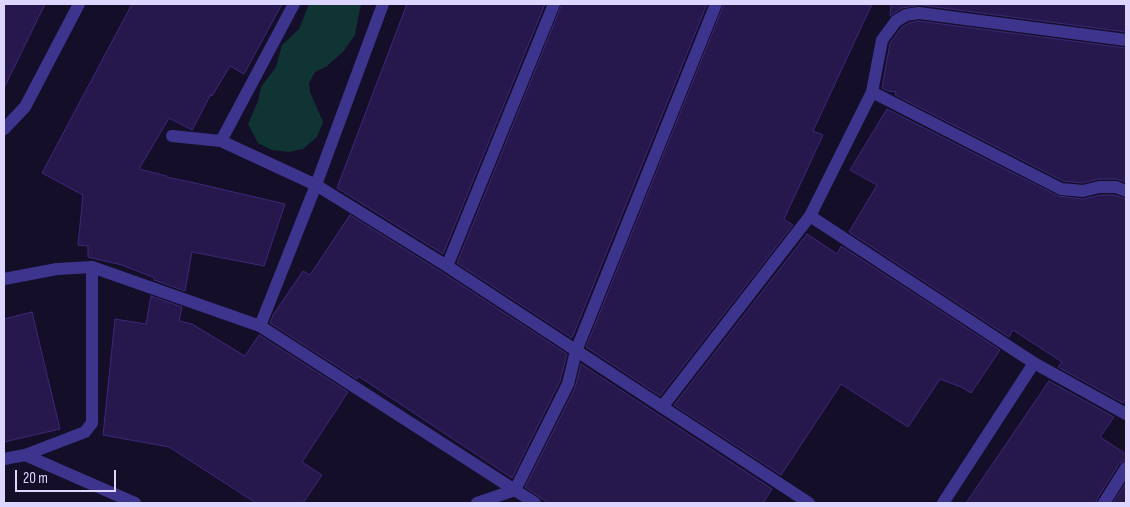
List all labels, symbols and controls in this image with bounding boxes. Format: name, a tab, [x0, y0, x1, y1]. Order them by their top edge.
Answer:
scale bar	[18, 460, 119, 492]
text: 20 m	[23, 469, 48, 488]

